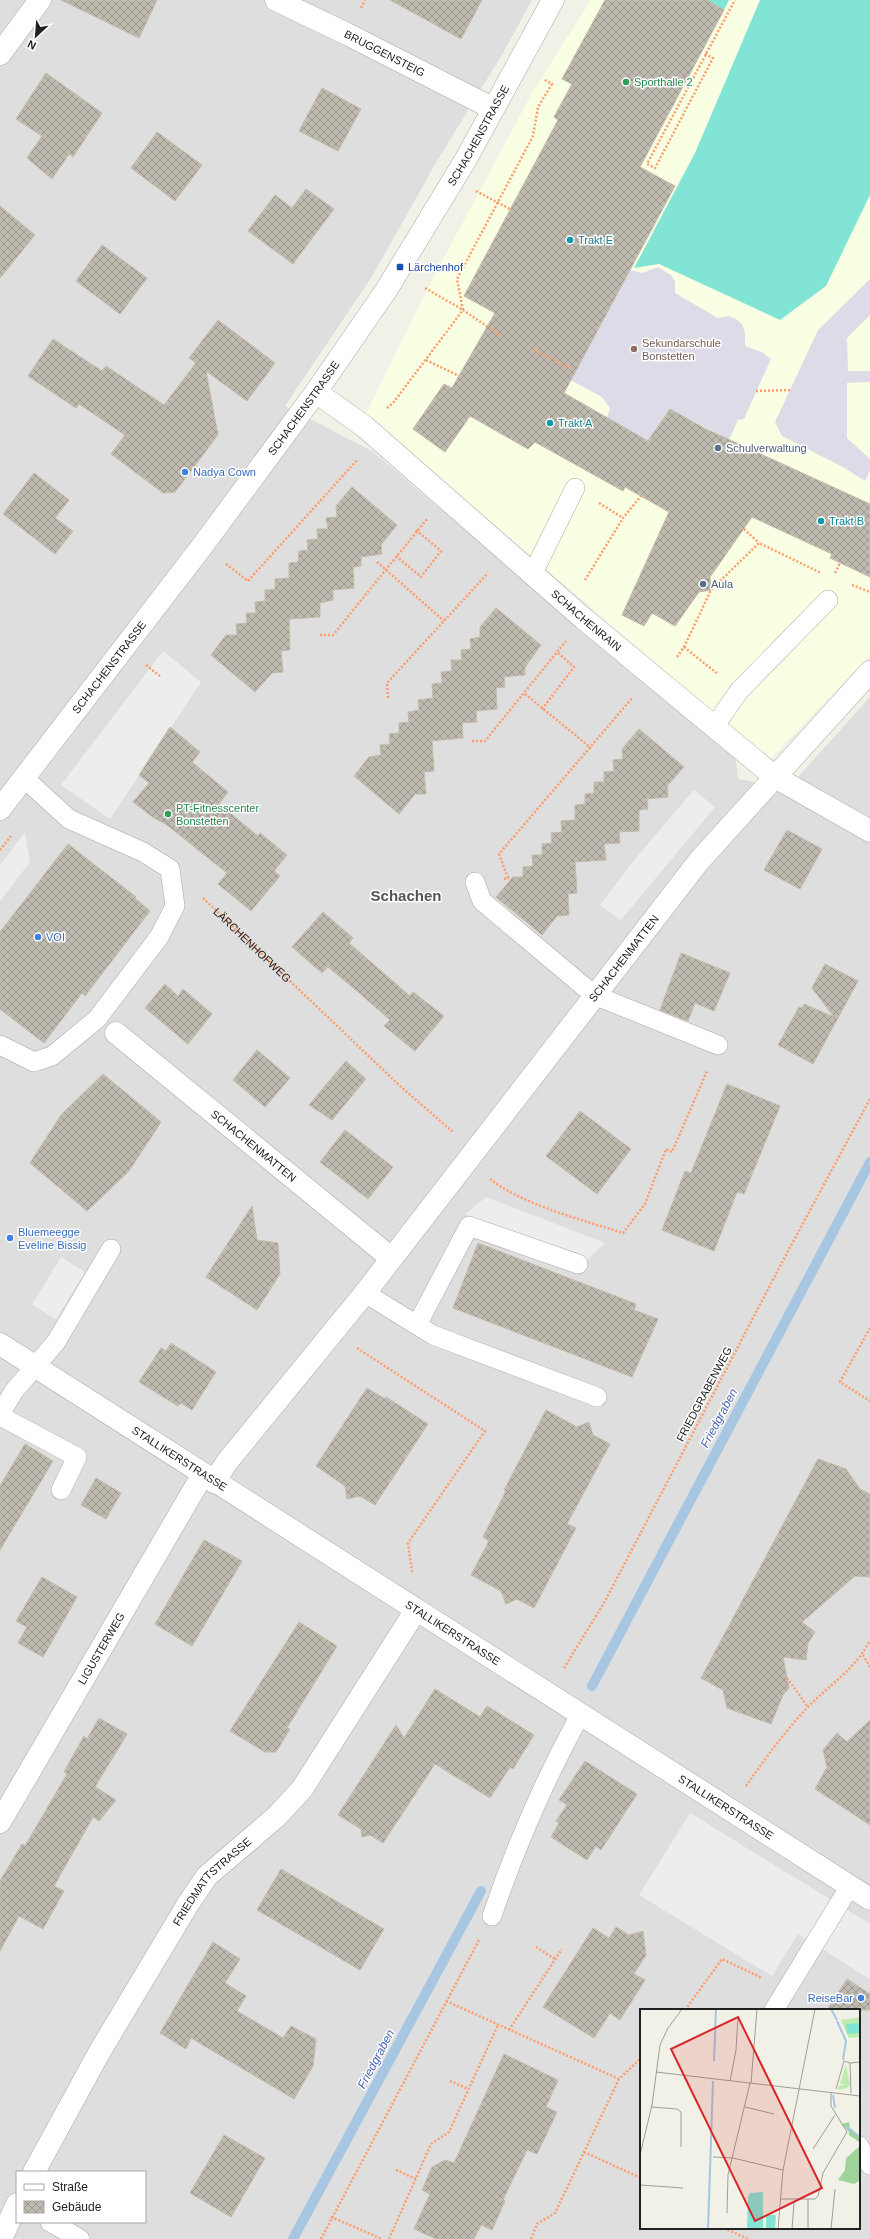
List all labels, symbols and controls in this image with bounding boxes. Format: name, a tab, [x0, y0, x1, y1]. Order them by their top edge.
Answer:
north arrow	[16, 16, 56, 56]
street label: BRUGGENSTEIG	[342, 28, 427, 79]
text: N	[25, 38, 38, 52]
place label: Sporthalle 2	[634, 76, 693, 88]
marker: Sporthalle 2	[621, 77, 631, 87]
street label: SCHACHENSTRASSE	[445, 83, 511, 188]
place label: Trakt E	[578, 234, 613, 246]
marker: Trakt E	[565, 235, 575, 245]
place label: Lärchenhof	[408, 261, 464, 273]
marker: Lärchenhof	[395, 262, 405, 272]
place label: Sekundarschule Bonstetten	[642, 337, 721, 362]
marker: Sekundarschule Bonstetten	[629, 344, 639, 354]
street label: SCHACHENSTRASSE	[266, 359, 342, 457]
place label: Trakt A	[558, 417, 593, 429]
marker: Trakt A	[545, 418, 555, 428]
place label: Schulverwaltung	[726, 442, 807, 454]
marker: Schulverwaltung	[713, 443, 723, 453]
place label: Nadya Cown	[193, 466, 256, 478]
marker: Nadya Cown	[180, 467, 190, 477]
place label: Trakt B	[829, 515, 864, 527]
marker: Trakt B	[816, 516, 826, 526]
place label: Aula	[711, 578, 734, 590]
marker: Aula	[698, 579, 708, 589]
street label: SCHACHENRAIN	[549, 587, 624, 653]
street label: SCHACHENSTRASSE	[70, 619, 148, 716]
place label: PT-Fitnesscenter Bonstetten	[176, 802, 259, 827]
marker: PT-Fitnesscenter Bonstetten	[163, 809, 173, 819]
district label: Schachen	[371, 887, 441, 904]
street label: LÄRCHENHOFWEG	[211, 905, 293, 985]
street label: SCHACHENMATTEN	[586, 913, 661, 1004]
place label: VOI	[46, 931, 65, 943]
marker: VOI	[33, 932, 43, 942]
street label: SCHACHENMATTEN	[209, 1107, 299, 1184]
place label: Bluemeegge Eveline Bissig	[18, 1226, 86, 1251]
marker: Bluemeegge Eveline Bissig	[5, 1233, 15, 1243]
street label: FRIEDGRABENWEG	[674, 1345, 734, 1443]
water label: Friedgraben	[698, 1386, 741, 1450]
street label: STALLIKERSTRASSE	[130, 1424, 229, 1493]
street label: STALLIKERSTRASSE	[403, 1598, 502, 1667]
street label: LIGUSTERWEG	[76, 1610, 127, 1686]
street label: STALLIKERSTRASSE	[676, 1772, 775, 1842]
street label: FRIEDMATTSTRASSE	[171, 1835, 253, 1928]
place label: ReiseBar	[808, 1992, 853, 2004]
marker: ReiseBar	[856, 1993, 866, 2003]
inset map	[640, 2009, 860, 2229]
water label: Friedgraben	[355, 2027, 398, 2091]
legend	[16, 2171, 146, 2223]
text: Straße	[52, 2180, 88, 2194]
text: Gebäude	[52, 2200, 102, 2214]

